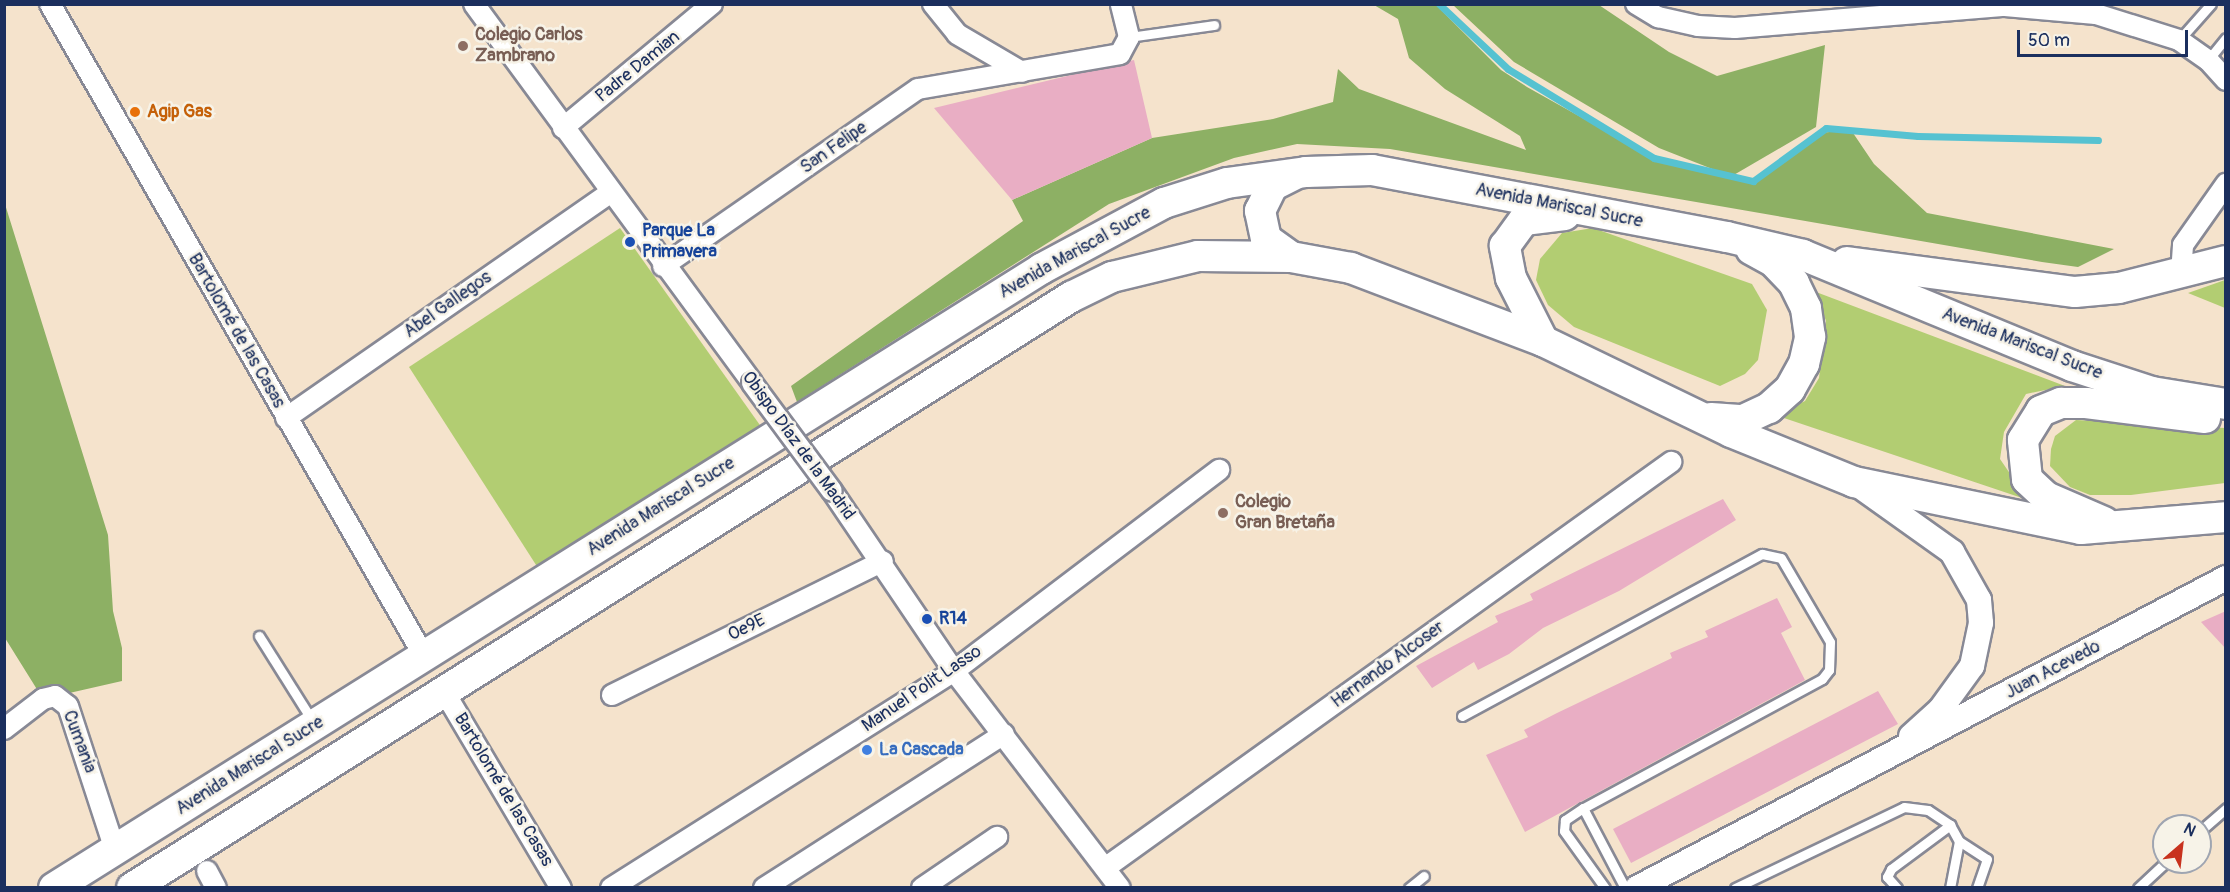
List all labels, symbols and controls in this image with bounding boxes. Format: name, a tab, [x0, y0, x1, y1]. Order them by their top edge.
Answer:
scale bar	[2020, 18, 2191, 56]
place label: Colegio Carlos Zambrano	[475, 25, 583, 68]
street label: Padre Damian	[592, 26, 684, 108]
text: 50 m	[2028, 29, 2070, 52]
marker: Colegio Carlos Zambrano	[456, 39, 470, 53]
place label: Agip Gas	[147, 101, 212, 123]
marker: Agip Gas	[128, 105, 142, 119]
street label: San Felipe	[796, 117, 872, 179]
street label: Avenida Mariscal Sucre	[1473, 179, 1645, 233]
street label: Avenida Mariscal Sucre	[995, 202, 1155, 304]
place label: Parque La Primavera	[642, 221, 717, 264]
marker: Parque La Primavera	[623, 235, 637, 249]
street label: Bartolomé de las Casas	[183, 250, 289, 412]
street label: Abel Gallegos	[400, 267, 496, 343]
street label: Avenida Mariscal Sucre	[1939, 303, 2105, 385]
street label: Obispo Díaz de la Madrid	[737, 367, 859, 525]
street label: Avenida Mariscal Sucre	[583, 453, 739, 561]
place label: Colegio Gran Bretaña	[1235, 492, 1335, 534]
marker: Colegio Gran Bretaña	[1216, 506, 1230, 520]
place label: R14	[939, 608, 967, 630]
street label: Oe9E	[725, 610, 769, 646]
marker: R14	[920, 612, 934, 626]
street label: Hernando Alcoser	[1327, 617, 1449, 713]
street label: Juan Acevedo	[2002, 636, 2104, 704]
street label: Manuel Polit Lasso	[858, 641, 986, 737]
street label: Cumania	[58, 708, 100, 776]
street label: Bartolomé de las Casas	[449, 709, 557, 871]
street label: Avenida Mariscal Sucre	[172, 712, 328, 820]
place label: La Cascada	[879, 739, 964, 761]
marker: La Cascada	[860, 743, 874, 757]
north arrow	[2152, 814, 2212, 874]
text: N	[2180, 818, 2199, 841]

